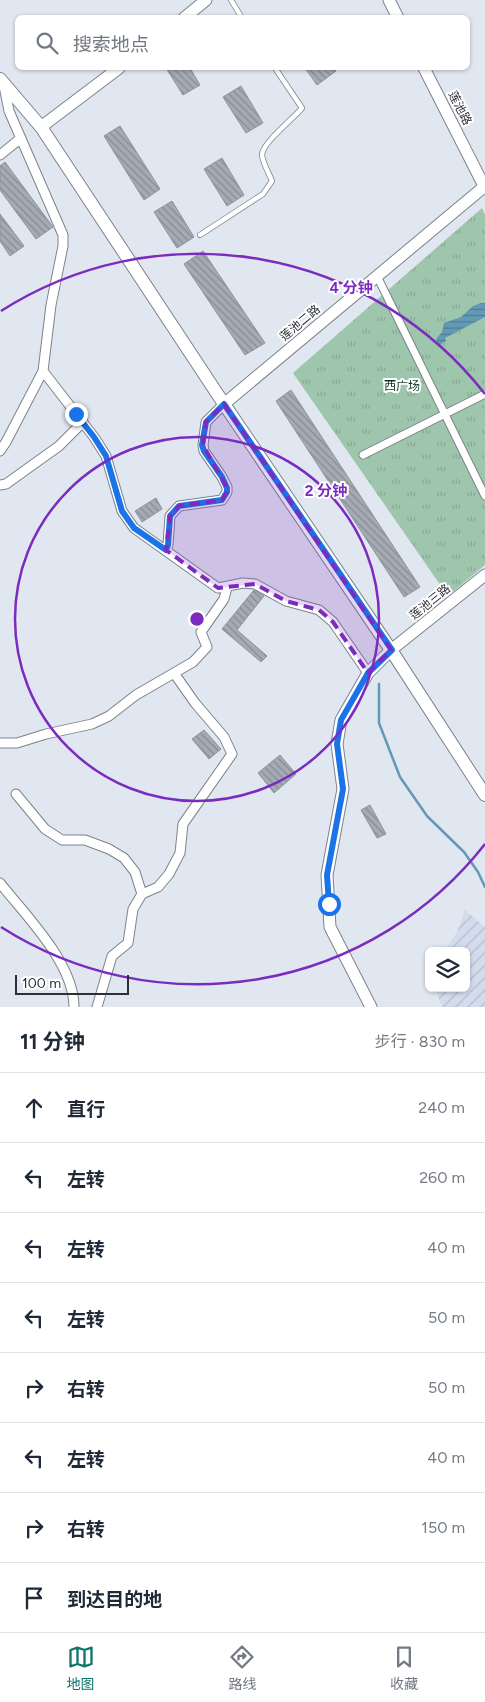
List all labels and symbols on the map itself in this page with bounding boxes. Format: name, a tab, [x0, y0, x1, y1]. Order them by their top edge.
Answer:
street label: 莲池路	[446, 89, 474, 127]
text: 4 分钟	[329, 279, 373, 297]
street label: 莲池二路	[277, 302, 323, 344]
park label: 西广场	[384, 379, 420, 393]
route end	[65, 403, 88, 426]
text: 2 分钟	[305, 482, 347, 500]
street label: 莲池三路	[407, 581, 453, 623]
centre of rings	[188, 610, 206, 628]
route start	[318, 893, 341, 916]
scale bar	[15, 972, 129, 995]

